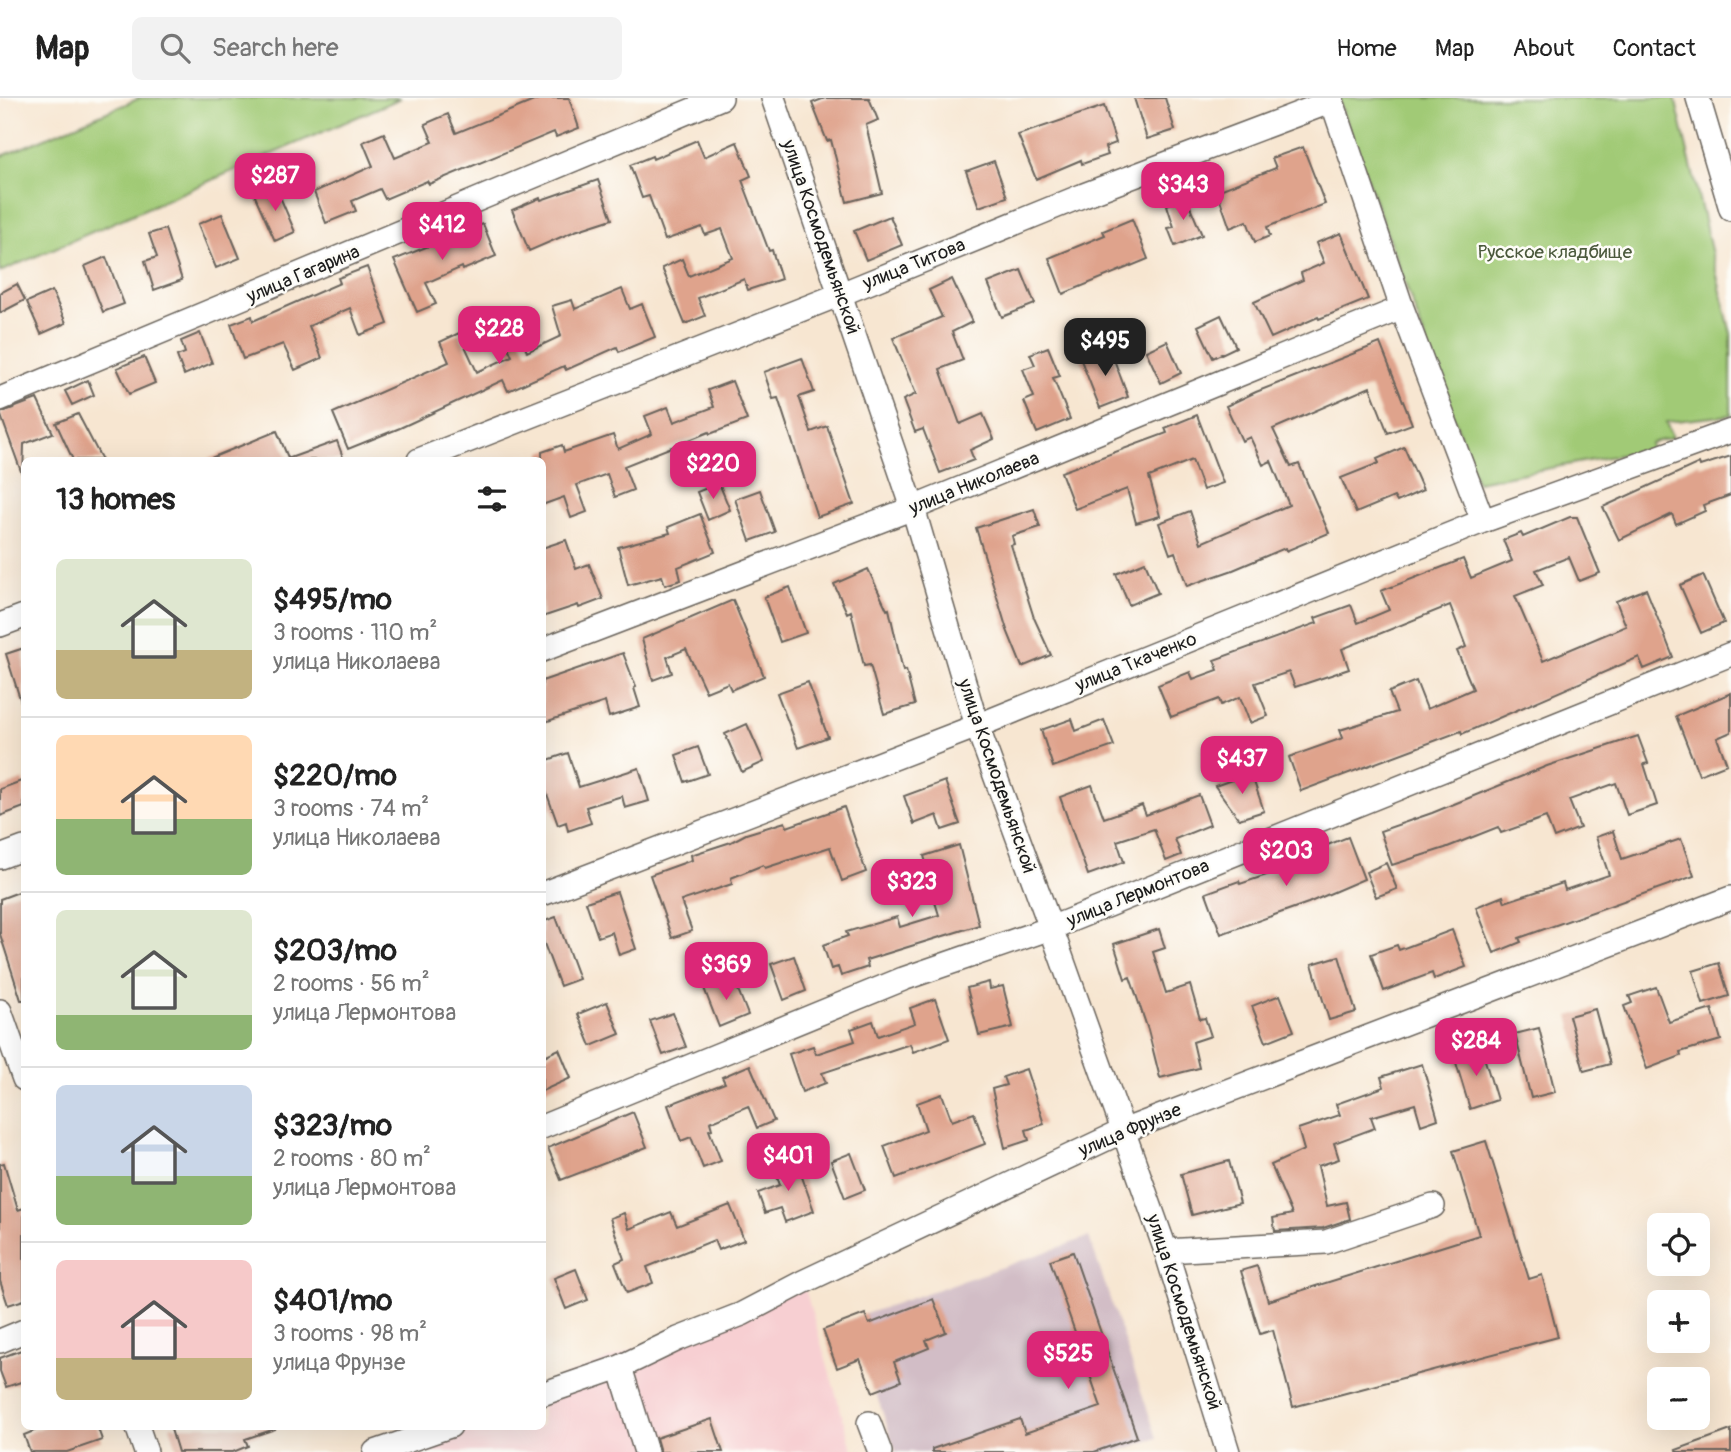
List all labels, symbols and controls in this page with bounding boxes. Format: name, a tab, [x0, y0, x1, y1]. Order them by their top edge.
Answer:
search box	[132, 17, 622, 80]
text: Map	[35, 28, 90, 69]
icon: search	[156, 29, 194, 67]
text: Search here	[212, 32, 339, 64]
text: Home	[1336, 34, 1397, 63]
text: Map	[1435, 34, 1475, 63]
text: About	[1513, 34, 1575, 63]
text: Contact	[1613, 34, 1696, 63]
street label: улица Космодемьянской	[776, 136, 866, 337]
pin: $287	[234, 153, 316, 213]
text: $287	[250, 161, 300, 190]
pin: $343	[1142, 162, 1224, 222]
text: $343	[1157, 170, 1209, 199]
pin: $412	[401, 202, 483, 262]
text: $412	[418, 210, 466, 239]
street label: улица Титова	[858, 233, 969, 296]
street label: улица Гагарина	[242, 239, 363, 309]
park label: Русское кладбище	[1478, 240, 1633, 264]
pin: $228	[458, 306, 540, 366]
text: $228	[474, 314, 524, 343]
pin: $495	[1064, 318, 1146, 378]
text: $495	[1080, 326, 1130, 355]
pin: $220	[672, 442, 754, 501]
street label: улица Николаева	[904, 446, 1043, 520]
text: $220	[686, 449, 740, 478]
icon: filters	[473, 480, 511, 518]
text: 13 homes	[56, 481, 175, 518]
text: $495/mo	[273, 581, 392, 618]
icon: home	[112, 587, 196, 671]
text: 3 rooms · 110 m²	[273, 618, 437, 647]
street label: улица Ткаченко	[1071, 627, 1200, 698]
text: улица Николаева	[273, 647, 440, 676]
street label: улица Космодемьянской	[952, 675, 1042, 876]
pin: $437	[1201, 736, 1283, 796]
text: $437	[1217, 744, 1267, 773]
text: $220/mo	[273, 757, 397, 794]
icon: home	[112, 763, 196, 847]
text: 3 rooms · 74 m²	[273, 794, 429, 823]
text: улица Николаева	[273, 823, 440, 852]
pin: $203	[1245, 828, 1327, 888]
text: $203	[1259, 836, 1313, 865]
street label: улица Лермонтова	[1062, 853, 1213, 933]
pin: $323	[871, 860, 953, 919]
text: $323	[887, 867, 937, 896]
text: $203/mo	[273, 932, 397, 969]
icon: home	[112, 938, 196, 1022]
pin: $369	[685, 942, 767, 1002]
text: $369	[701, 950, 751, 979]
text: 2 rooms · 56 m²	[273, 969, 430, 998]
text: улица Лермонтова	[273, 998, 456, 1027]
pin: $284	[1435, 1018, 1517, 1078]
text: $284	[1451, 1026, 1501, 1055]
street label: улица Фрунзе	[1074, 1097, 1186, 1163]
text: $323/mo	[273, 1107, 392, 1144]
icon: home	[112, 1113, 196, 1197]
pin: $401	[747, 1134, 829, 1193]
text: $401	[763, 1141, 813, 1170]
text: 2 rooms · 80 m²	[273, 1144, 431, 1173]
text: улица Лермонтова	[273, 1173, 456, 1202]
street label: улица Космодемьянской	[1141, 1210, 1227, 1413]
map controls	[1647, 1213, 1710, 1430]
button: locate	[1647, 1213, 1710, 1276]
text: $401/mo	[273, 1282, 392, 1319]
icon: home	[112, 1288, 196, 1372]
button: +	[1647, 1290, 1710, 1353]
text: 3 rooms · 98 m²	[273, 1319, 427, 1348]
pin: $525	[1027, 1332, 1109, 1391]
text: $525	[1043, 1339, 1093, 1368]
text: улица Фрунзе	[273, 1348, 405, 1377]
button: −	[1647, 1367, 1710, 1430]

